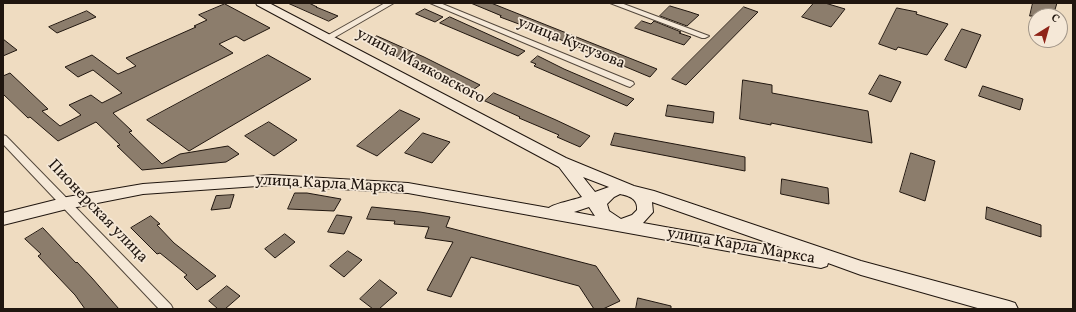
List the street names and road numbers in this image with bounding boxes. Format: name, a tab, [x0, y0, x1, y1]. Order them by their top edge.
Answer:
street label: улица Кутузова	[514, 14, 628, 74]
street label: улица Маяковского	[352, 25, 488, 109]
street label: Пионерская улица	[43, 156, 151, 268]
street label: улица Карла Маркса	[255, 171, 405, 199]
street label: улица Карла Маркса	[665, 225, 817, 269]

